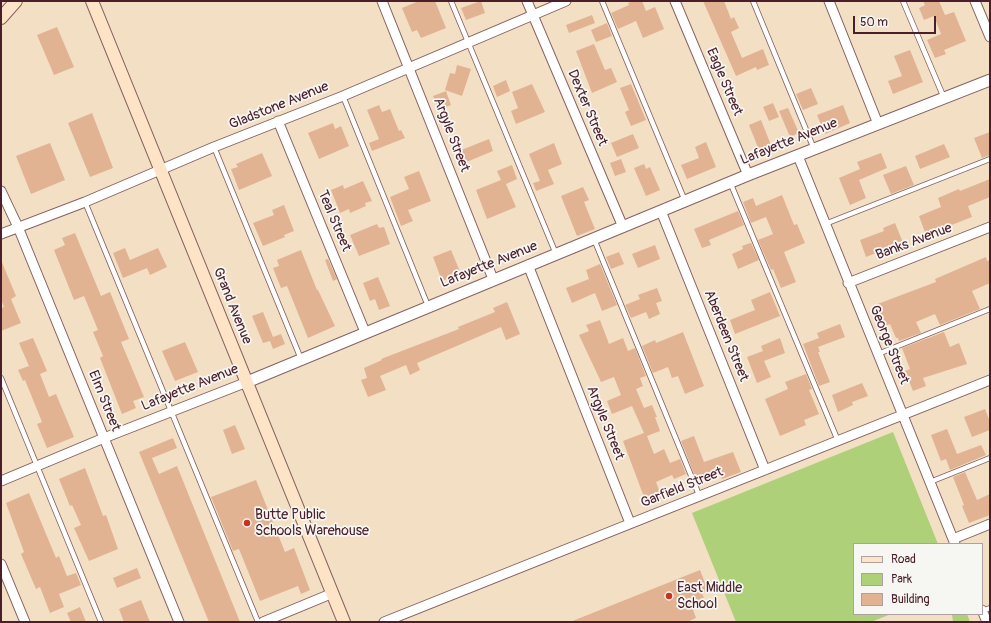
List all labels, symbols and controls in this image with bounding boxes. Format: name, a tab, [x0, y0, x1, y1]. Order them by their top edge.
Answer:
scale bar	[855, 8, 938, 34]
text: 50 m	[860, 15, 888, 30]
street label: Eagle Street	[702, 46, 746, 118]
street label: Dexter Street	[563, 67, 611, 149]
street label: Gladstone Avenue	[227, 78, 331, 134]
street label: Argyle Street	[429, 95, 473, 175]
street label: Lafayette Avenue	[738, 115, 840, 169]
street label: Teal Street	[314, 188, 354, 254]
street label: Banks Avenue	[874, 220, 954, 264]
street label: Lafayette Avenue	[438, 238, 540, 292]
street label: Grand Avenue	[209, 265, 255, 347]
street label: Aberdeen Street	[700, 288, 752, 384]
street label: George Street	[866, 303, 912, 387]
street label: Lafayette Avenue	[139, 361, 241, 415]
street label: Elm Street	[84, 368, 124, 434]
street label: Argyle Street	[583, 384, 627, 462]
street label: Garfield Street	[638, 464, 726, 512]
place label: Butte Public Schools Warehouse	[255, 507, 369, 540]
marker: Butte Public Schools Warehouse	[242, 518, 252, 528]
legend	[853, 543, 983, 615]
text: Road	[891, 552, 916, 567]
text: Park	[891, 572, 912, 587]
place label: East Middle School	[677, 580, 742, 612]
marker: East Middle School	[664, 591, 674, 601]
text: Building	[891, 592, 930, 607]

